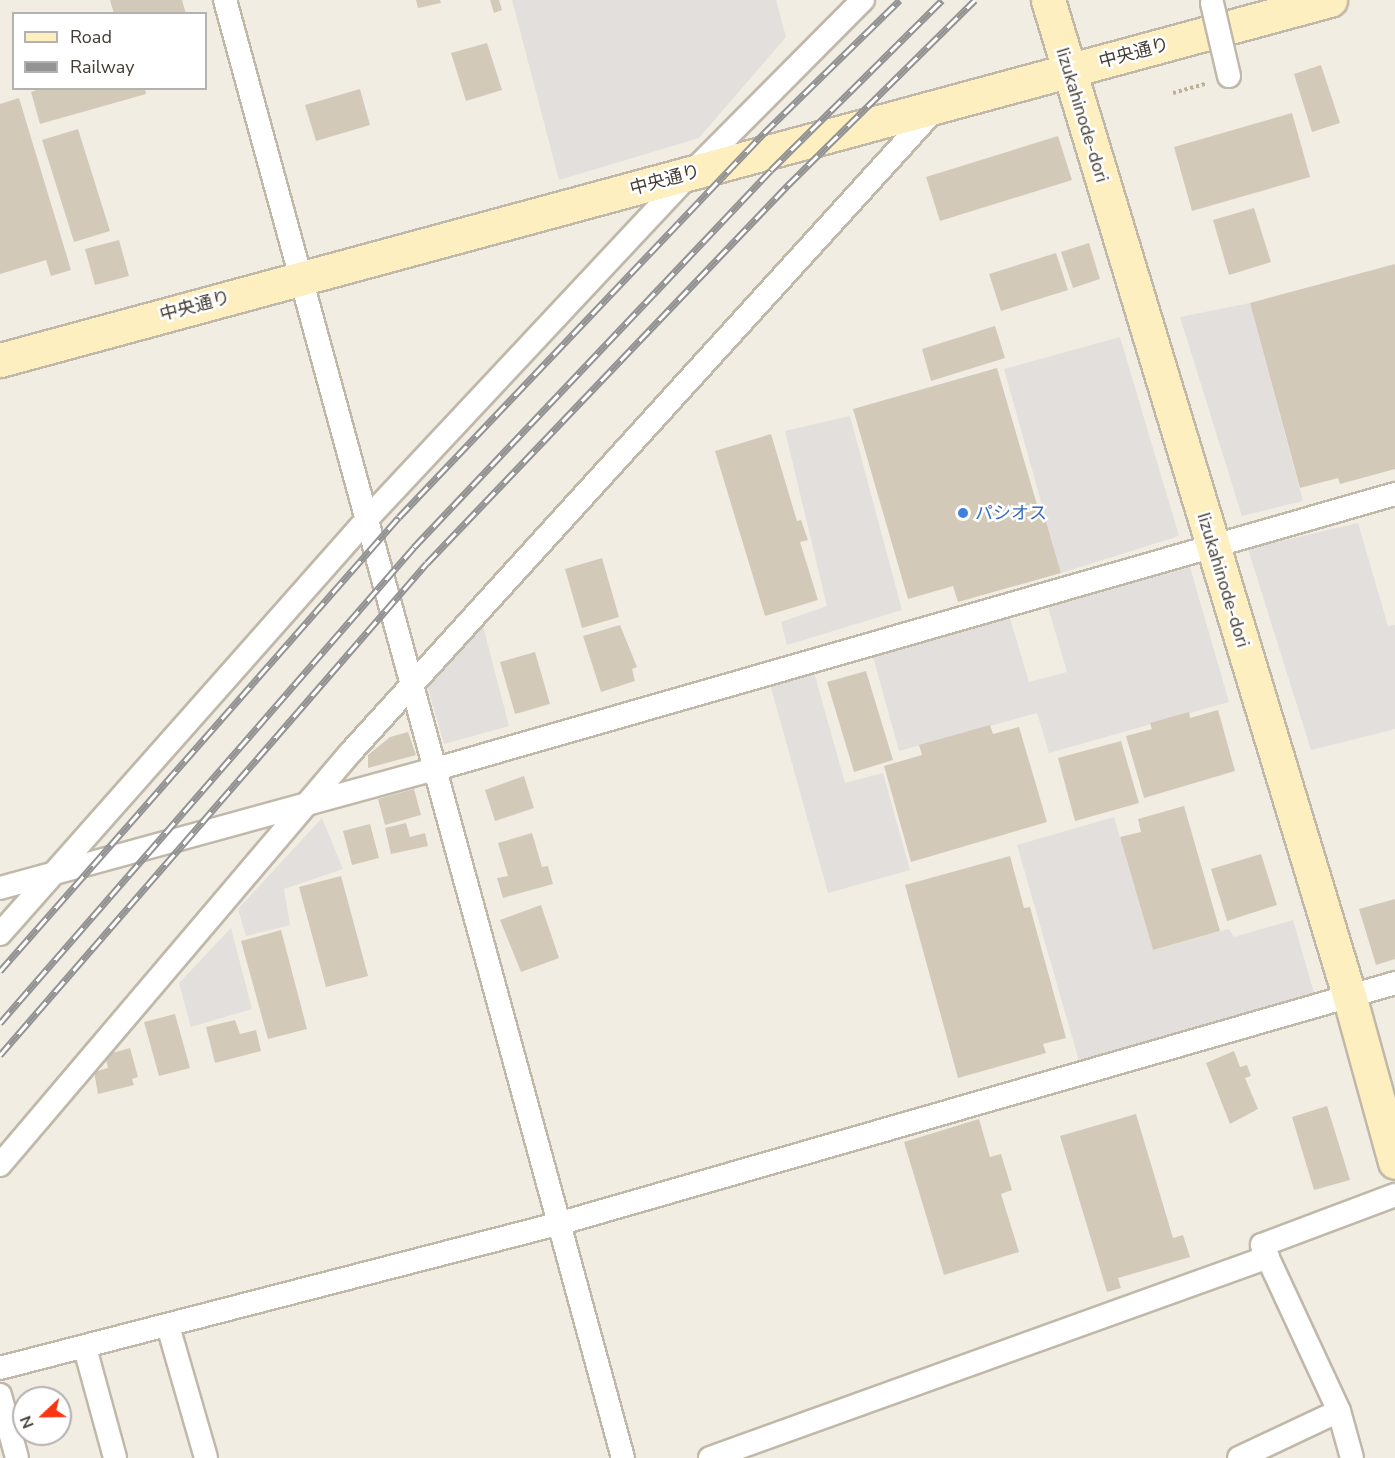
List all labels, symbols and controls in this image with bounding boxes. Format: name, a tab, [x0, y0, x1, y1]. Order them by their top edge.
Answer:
legend	[12, 12, 207, 90]
text: Road	[70, 25, 112, 49]
street label: 中央通り	[1096, 33, 1172, 73]
street label: Iizukahinode-dori	[1051, 45, 1113, 185]
text: Railway	[70, 55, 135, 79]
street label: 中央通り	[627, 160, 703, 200]
street label: 中央通り	[157, 286, 233, 326]
place label: パシオス	[975, 502, 1047, 524]
marker: パシオス	[956, 506, 970, 520]
street label: Iizukahinode-dori	[1192, 510, 1254, 650]
north arrow	[12, 1386, 72, 1446]
text: N	[15, 1412, 40, 1432]

